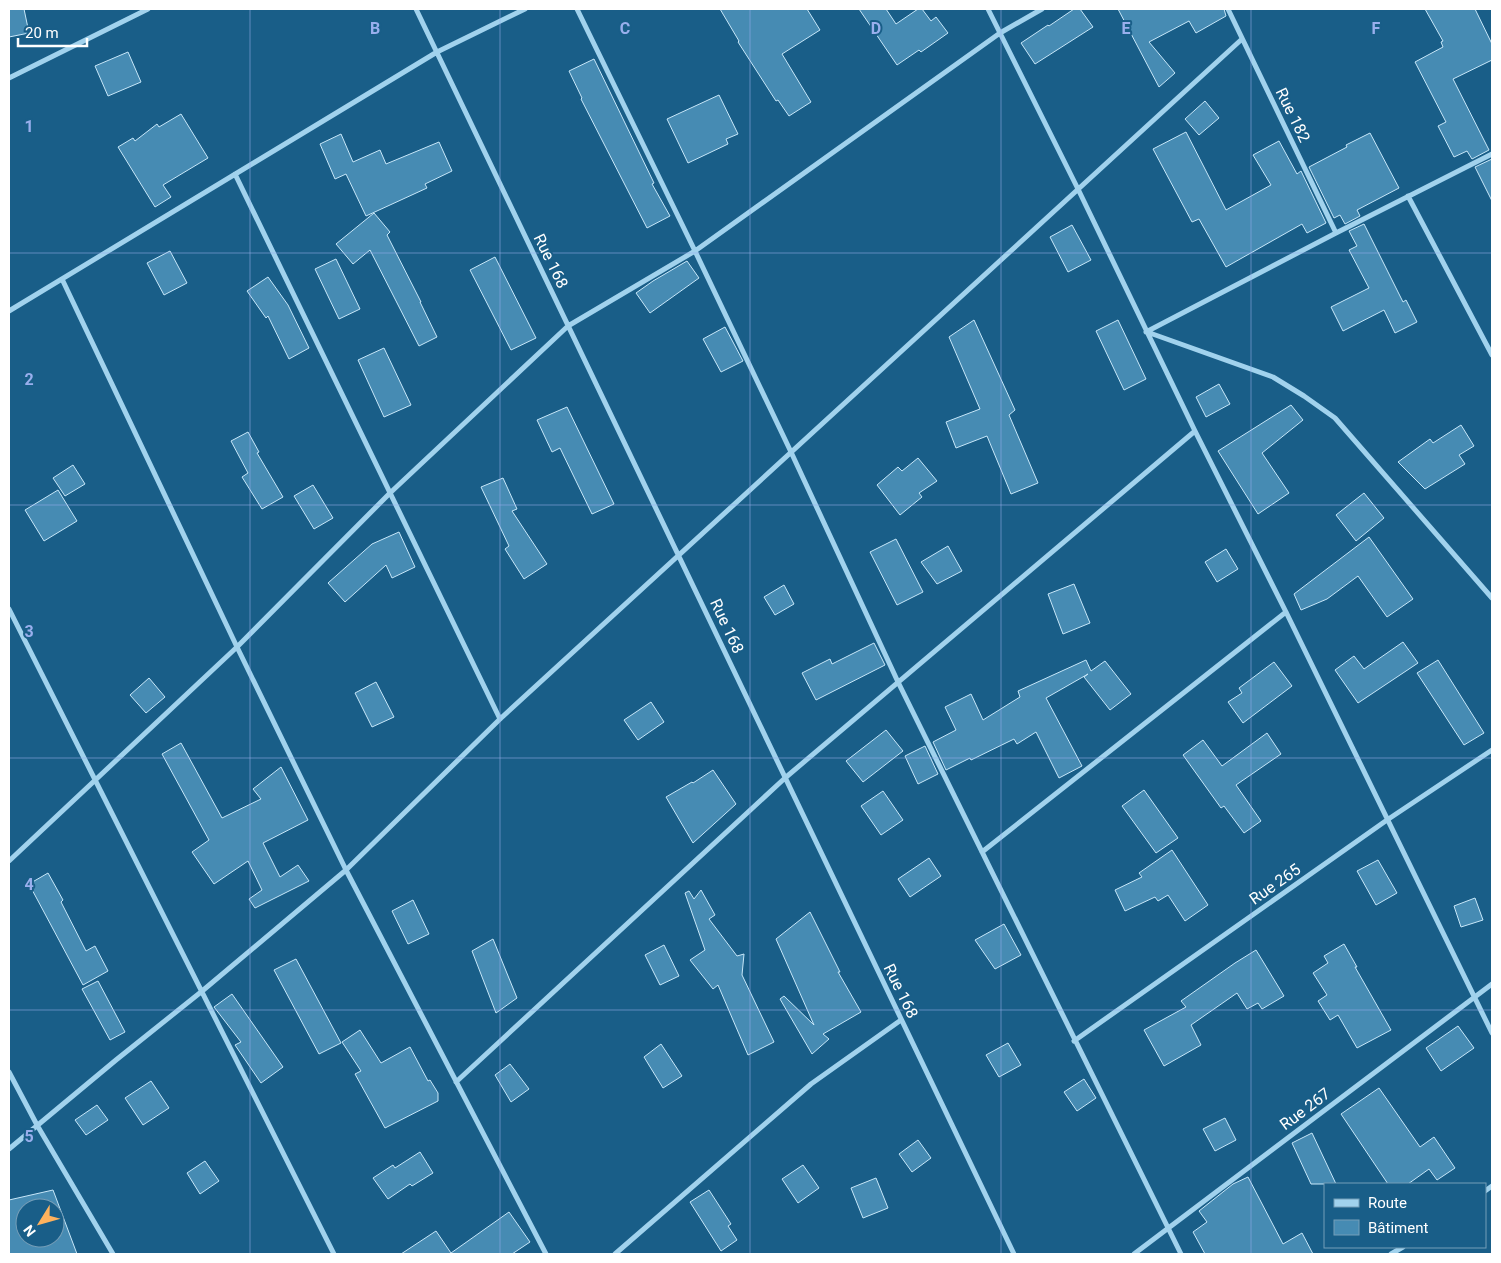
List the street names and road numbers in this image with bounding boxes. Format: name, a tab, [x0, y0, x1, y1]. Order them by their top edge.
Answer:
street label: Rue 182	[1272, 85, 1314, 145]
street label: Rue 168	[530, 231, 572, 291]
street label: Rue 168	[706, 596, 748, 656]
street label: Rue 265	[1246, 860, 1304, 908]
street label: Rue 168	[880, 961, 922, 1021]
street label: Rue 267	[1276, 1084, 1334, 1134]

